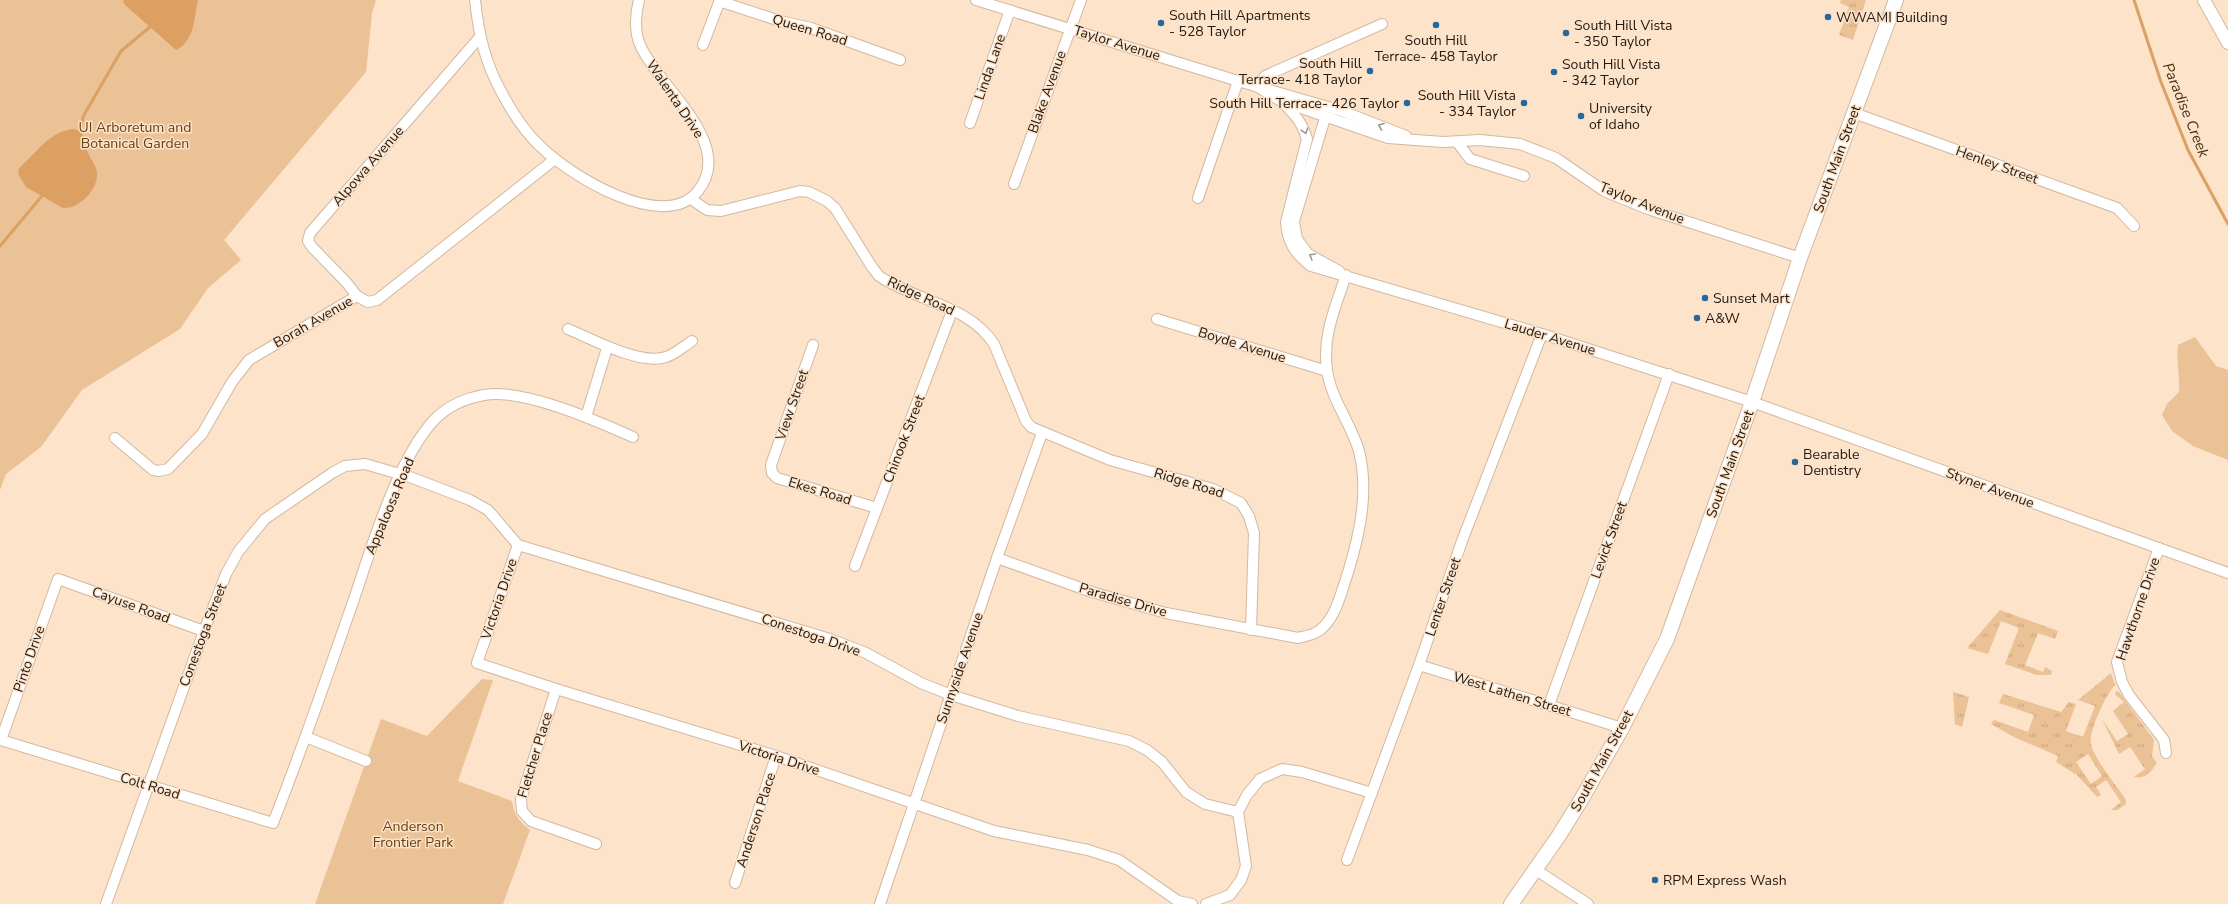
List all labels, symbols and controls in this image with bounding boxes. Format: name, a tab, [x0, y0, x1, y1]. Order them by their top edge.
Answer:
place label: South Hill Apartments - 528 Taylor	[1169, 6, 1311, 41]
place label: WWAMI Building	[1836, 8, 1948, 27]
street label: Queen Road	[770, 10, 850, 50]
marker: WWAMI Building	[1823, 12, 1833, 22]
place label: South Hill Vista - 350 Taylor	[1574, 16, 1672, 51]
marker: South Hill Apartments - 528 Taylor	[1156, 18, 1166, 28]
marker: South Hill Terrace- 458 Taylor	[1431, 20, 1441, 30]
street label: Taylor Avenue	[1071, 21, 1163, 65]
marker: South Hill Vista - 350 Taylor	[1561, 28, 1571, 38]
place label: South Hill Terrace- 458 Taylor	[1374, 31, 1498, 66]
street label: Linda Lane	[970, 32, 1010, 102]
street label: Blake Avenue	[1023, 48, 1071, 136]
place label: South Hill Terrace- 418 Taylor	[1239, 54, 1363, 89]
place label: South Hill Vista - 342 Taylor	[1562, 55, 1660, 90]
street label: Walenta Drive	[642, 56, 708, 142]
water label: Paradise Creek	[2158, 60, 2214, 161]
marker: South Hill Terrace- 418 Taylor	[1365, 66, 1375, 76]
marker: South Hill Vista - 342 Taylor	[1549, 67, 1559, 77]
place label: South Hill Vista - 334 Taylor	[1418, 86, 1516, 121]
place label: South Hill Terrace- 426 Taylor	[1209, 94, 1399, 113]
marker: South Hill Terrace- 426 Taylor	[1402, 98, 1412, 108]
marker: South Hill Vista - 334 Taylor	[1519, 98, 1529, 108]
place label: University of Idaho	[1589, 99, 1653, 134]
street label: South Main Street	[1809, 103, 1865, 215]
marker: University of Idaho	[1576, 111, 1586, 121]
park label: UI Arboretum and Botanical Garden	[79, 118, 191, 153]
street label: Alpowa Avenue	[328, 122, 408, 210]
one-way arrow	[1377, 123, 1384, 131]
one-way arrow	[1300, 127, 1308, 134]
street label: Henley Street	[1953, 141, 2041, 189]
street label: Taylor Avenue	[1597, 177, 1687, 229]
one-way arrow	[1309, 253, 1316, 260]
street label: Ridge Road	[884, 272, 958, 320]
place label: Sunset Mart	[1713, 289, 1790, 308]
street label: Borah Avenue	[270, 292, 356, 352]
marker: Sunset Mart	[1700, 293, 1710, 303]
place label: A&W	[1705, 309, 1741, 328]
marker: A&W	[1692, 313, 1702, 323]
street label: Lauder Avenue	[1502, 314, 1598, 360]
street label: Boyde Avenue	[1196, 323, 1288, 367]
street label: View Street	[771, 367, 813, 444]
street label: Chinook Street	[878, 392, 930, 486]
street label: South Main Street	[1702, 408, 1758, 520]
place label: Bearable Dentistry	[1803, 445, 1862, 480]
street label: Appaloosa Road	[361, 454, 419, 558]
marker: Bearable Dentistry	[1790, 457, 1800, 467]
street label: Ridge Road	[1152, 463, 1226, 503]
street label: Styner Avenue	[1943, 463, 2037, 513]
street label: Ekes Road	[786, 472, 854, 510]
street label: Levick Street	[1586, 499, 1632, 581]
street label: Lenter Street	[1421, 555, 1465, 639]
street label: Hawthorne Drive	[2111, 555, 2165, 663]
street label: Victoria Drive	[476, 556, 522, 643]
street label: Paradise Drive	[1077, 578, 1169, 622]
street label: Conestoga Street	[175, 581, 231, 689]
street label: Cayuse Road	[89, 582, 173, 628]
street label: Conestoga Drive	[759, 609, 863, 661]
street label: Sunnyside Avenue	[932, 610, 988, 726]
street label: Pinto Drive	[9, 623, 49, 695]
street label: West Lathen Street	[1451, 667, 1573, 721]
street label: South Main Street	[1566, 707, 1638, 815]
street label: Fletcher Place	[513, 710, 557, 800]
street label: Victoria Drive	[735, 736, 822, 780]
street label: Colt Road	[118, 768, 182, 804]
street label: Anderson Place	[732, 770, 780, 870]
park label: Anderson Frontier Park	[373, 817, 454, 852]
place label: RPM Express Wash	[1663, 871, 1787, 890]
marker: RPM Express Wash	[1650, 875, 1660, 885]

